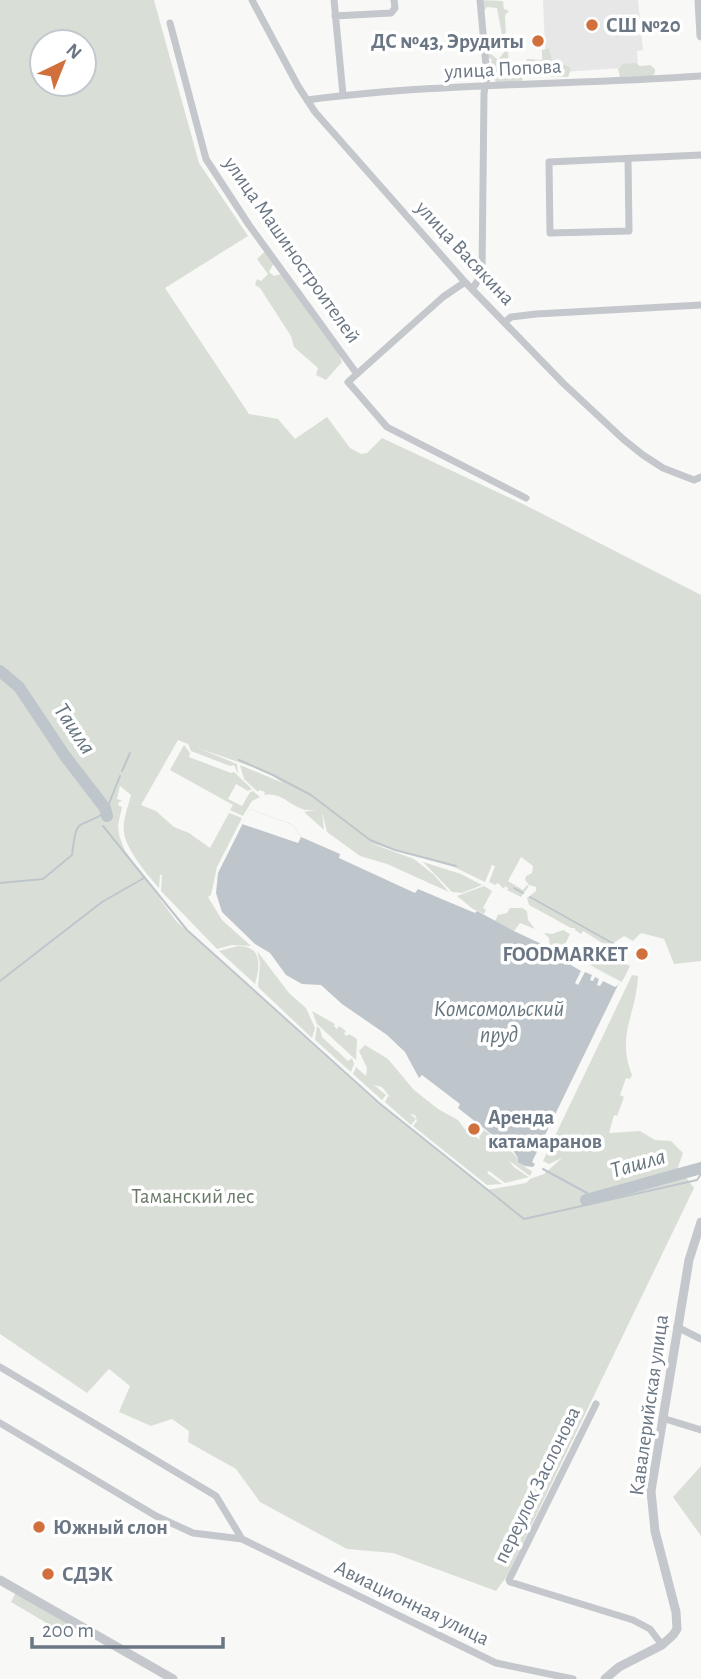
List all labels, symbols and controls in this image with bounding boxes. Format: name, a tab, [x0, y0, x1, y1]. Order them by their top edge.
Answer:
place label: СШ №20	[606, 15, 681, 36]
marker: СШ №20	[584, 17, 600, 33]
north arrow	[28, 28, 98, 98]
place label: ДС №43, Эрудиты	[371, 31, 524, 52]
marker: ДС №43, Эрудиты	[530, 33, 546, 49]
text: N	[62, 40, 85, 63]
street label: улица Попова	[443, 55, 562, 83]
street label: улица Машиностроителей	[219, 152, 364, 347]
street label: улица Васякина	[411, 196, 519, 310]
water label: Ташла	[49, 699, 99, 759]
place label: FOODMARKET	[503, 944, 628, 965]
marker: FOODMARKET	[634, 946, 650, 962]
water label: Комсомольский пруд	[434, 998, 564, 1047]
place label: Аренда катамаранов	[488, 1107, 602, 1152]
marker: Аренда катамаранов	[466, 1121, 482, 1137]
water label: Ташла	[608, 1145, 668, 1183]
park label: Таманский лес	[132, 1186, 254, 1207]
street label: Кавалерийская улица	[626, 1313, 672, 1497]
street label: переулок Заслонова	[490, 1403, 584, 1567]
place label: Южный слон	[53, 1517, 168, 1538]
marker: Южный слон	[31, 1519, 47, 1535]
street label: Авиационная улица	[331, 1556, 493, 1650]
place label: СДЭК	[62, 1564, 113, 1585]
marker: СДЭК	[40, 1566, 56, 1582]
scale bar	[32, 1606, 222, 1650]
text: 200 m	[42, 1620, 94, 1641]

